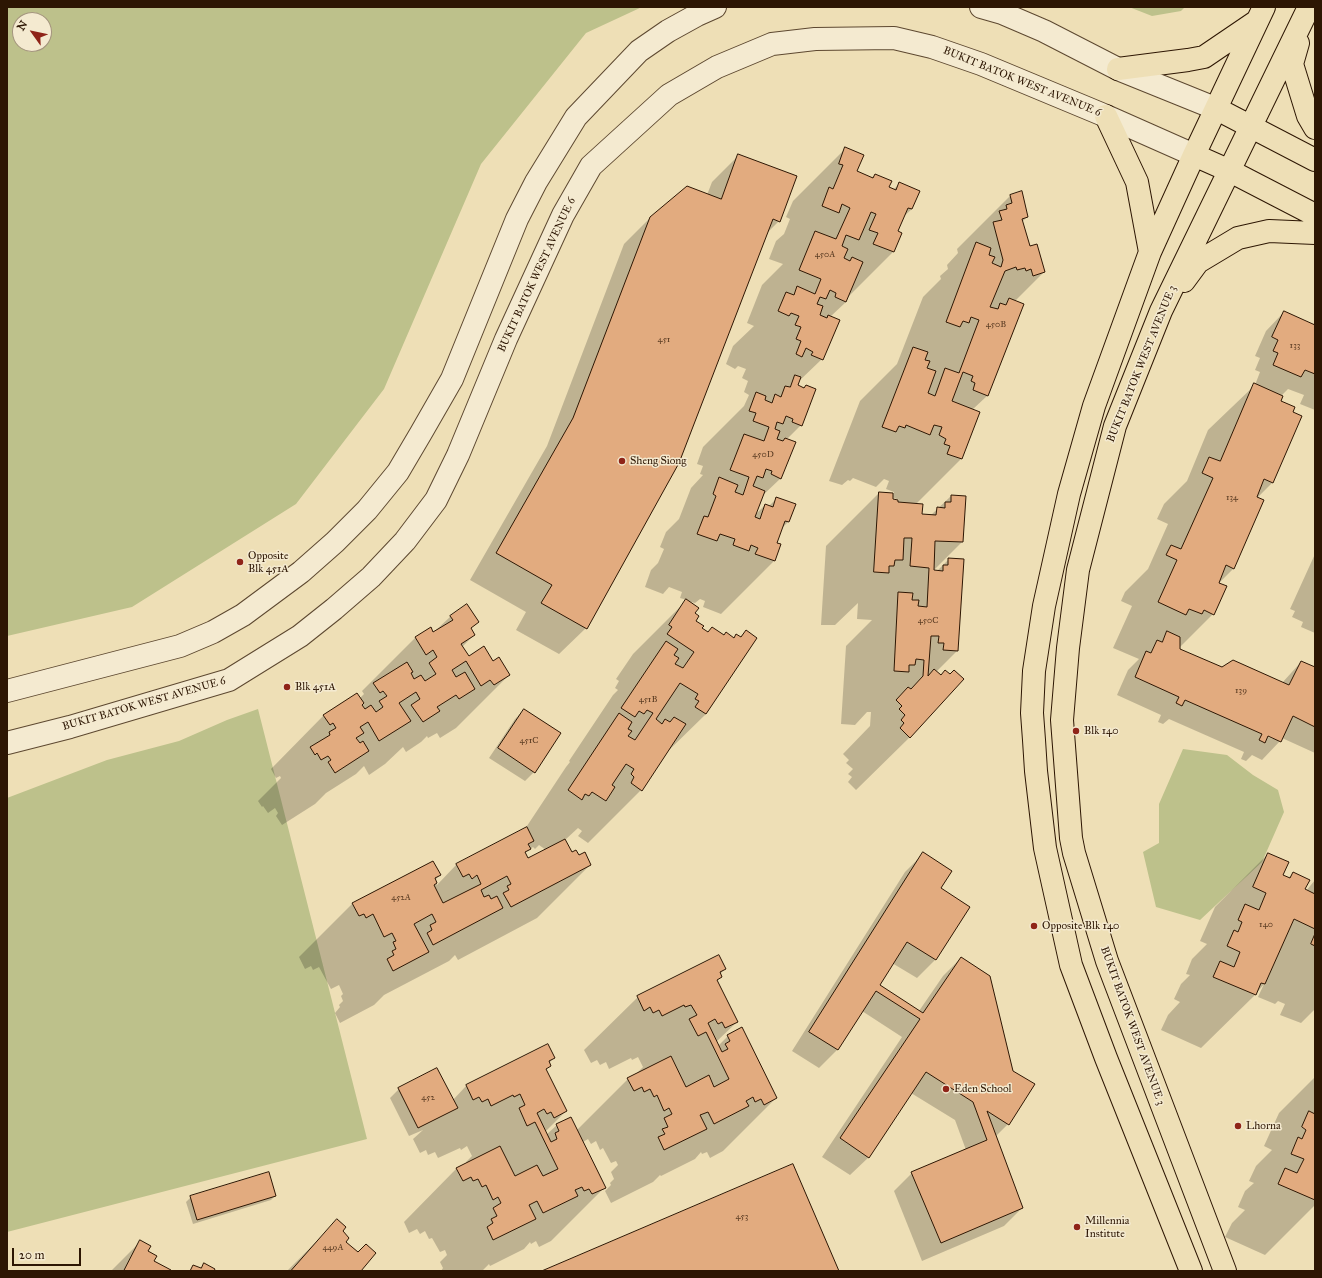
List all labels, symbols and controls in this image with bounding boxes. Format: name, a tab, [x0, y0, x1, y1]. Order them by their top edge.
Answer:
north arrow	[12, 12, 52, 52]
text: N	[14, 18, 30, 33]
street label: BUKIT BATOK WEST AVENUE 6	[941, 44, 1103, 120]
street label: BUKIT BATOK WEST AVENUE 6	[495, 196, 579, 354]
house number: 450A	[815, 250, 835, 260]
street label: BUKIT BATOK WEST AVENUE 3	[1104, 284, 1180, 444]
house number: 450B	[986, 320, 1006, 330]
house number: 451	[658, 335, 670, 345]
house number: 133	[1290, 341, 1300, 351]
house number: 450D	[752, 450, 774, 460]
place label: Sheng Siong	[630, 454, 686, 468]
marker: Sheng Siong	[617, 456, 627, 466]
house number: 134	[1226, 493, 1238, 503]
place label: Opposite Blk 451A	[248, 549, 289, 575]
marker: Opposite Blk 451A	[235, 557, 245, 567]
house number: 450C	[918, 616, 938, 626]
street label: BUKIT BATOK WEST AVENUE 6	[61, 674, 227, 734]
place label: Blk 451A	[295, 680, 336, 694]
marker: Blk 451A	[282, 682, 292, 692]
house number: 139	[1235, 686, 1247, 696]
house number: 451B	[639, 695, 657, 705]
place label: Blk 140	[1084, 724, 1119, 738]
marker: Blk 140	[1071, 726, 1081, 736]
house number: 451C	[520, 736, 538, 746]
house number: 452A	[391, 893, 411, 903]
place label: Opposite Blk 140	[1042, 919, 1119, 933]
house number: 140	[1259, 920, 1273, 930]
marker: Opposite Blk 140	[1029, 921, 1039, 931]
street label: BUKIT BATOK WEST AVENUE 3	[1097, 945, 1167, 1107]
place label: Eden School	[954, 1082, 1012, 1096]
marker: Eden School	[941, 1084, 951, 1094]
house number: 452	[421, 1093, 435, 1103]
place label: Lhorna	[1246, 1119, 1281, 1133]
marker: Lhorna	[1233, 1121, 1243, 1131]
house number: 453	[736, 1212, 748, 1222]
place label: Millennia Institute	[1085, 1214, 1129, 1240]
marker: Millennia Institute	[1072, 1222, 1082, 1232]
scale bar	[14, 1240, 83, 1266]
house number: 449A	[323, 1243, 343, 1253]
text: 20 m	[19, 1248, 45, 1262]

